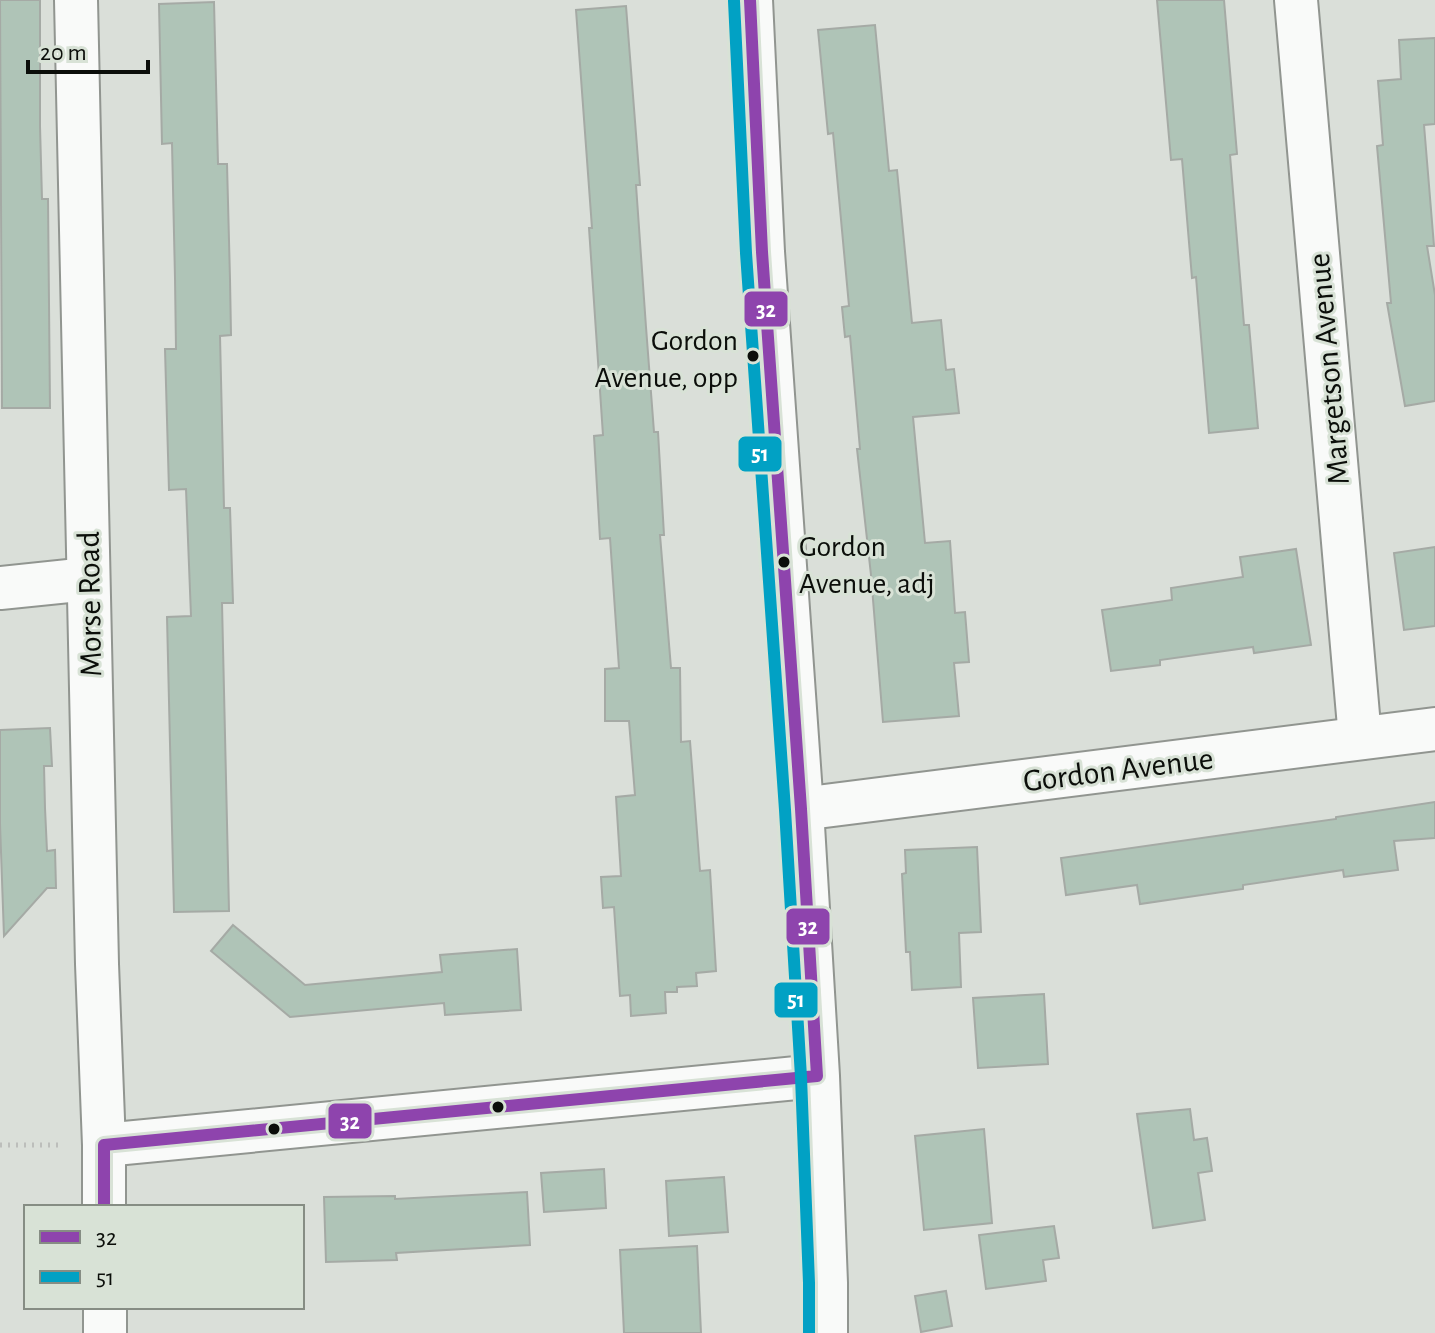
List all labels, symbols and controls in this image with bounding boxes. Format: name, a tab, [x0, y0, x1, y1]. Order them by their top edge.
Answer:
scale bar	[28, 24, 148, 74]
text: 20 m	[40, 41, 87, 65]
street label: Margetson Avenue	[1303, 252, 1355, 486]
line badge: 32	[743, 290, 789, 328]
text: 32	[756, 299, 776, 321]
place label: Gordon Avenue, opp	[594, 326, 738, 393]
marker: Gordon Avenue, opp	[745, 348, 761, 364]
line badge: 51	[737, 435, 783, 473]
text: 51	[751, 443, 769, 465]
street label: Morse Road	[73, 531, 107, 677]
place label: Gordon Avenue, adj	[799, 532, 935, 599]
marker: Gordon Avenue, adj	[776, 554, 792, 570]
street label: Gordon Avenue	[1021, 742, 1215, 798]
line badge: 32	[785, 907, 831, 946]
text: 32	[798, 916, 818, 938]
line badge: 51	[773, 981, 819, 1019]
text: 51	[787, 989, 805, 1011]
unlabelled marker	[490, 1099, 506, 1115]
line badge: 32	[327, 1102, 373, 1140]
text: 32	[340, 1111, 360, 1133]
unlabelled marker	[266, 1121, 282, 1137]
legend	[24, 1205, 304, 1309]
text: 32	[96, 1226, 117, 1250]
text: 51	[96, 1266, 114, 1290]

